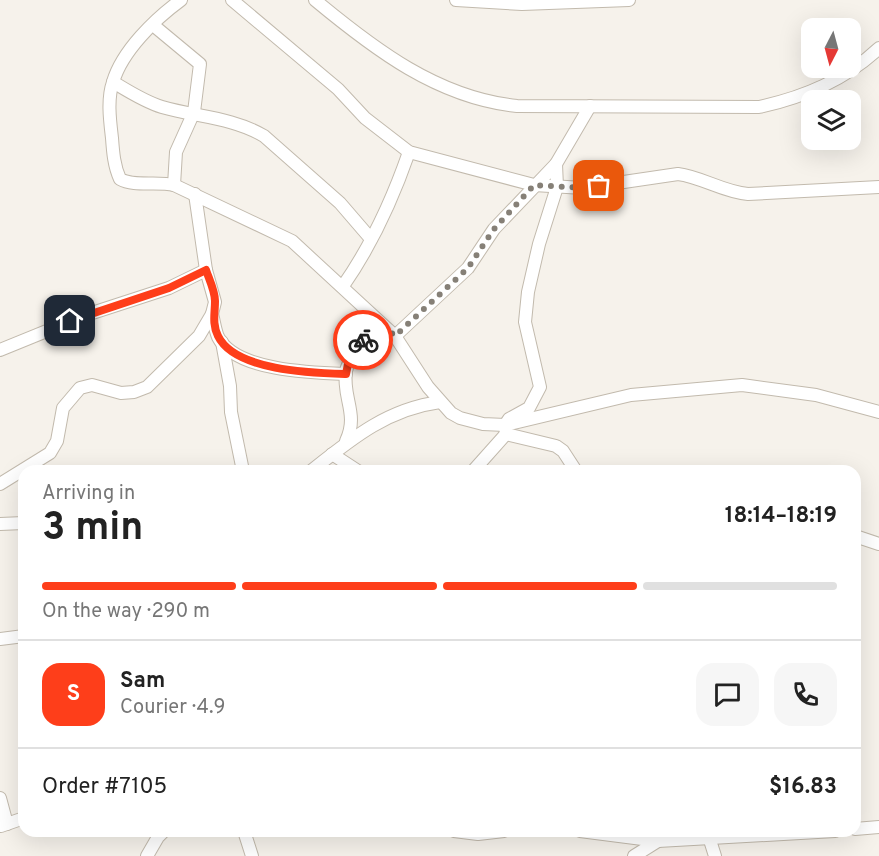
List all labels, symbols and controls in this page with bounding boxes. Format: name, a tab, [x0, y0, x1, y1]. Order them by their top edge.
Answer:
north arrow	[801, 18, 861, 78]
map controls	[801, 18, 861, 150]
button: layers	[801, 90, 861, 150]
pin	[573, 160, 624, 211]
icon: bag	[582, 169, 615, 202]
pin	[44, 295, 95, 346]
icon: home	[53, 304, 86, 337]
courier	[333, 310, 393, 370]
icon: bike	[347, 324, 380, 357]
text: Arriving in	[42, 481, 135, 507]
text: 18:14–18:19	[725, 503, 837, 530]
text: 3 min	[42, 505, 143, 554]
text: On the way · 290 m	[42, 599, 210, 625]
button: chat	[696, 663, 759, 726]
button: phone	[774, 663, 837, 726]
text: Sam	[120, 668, 165, 695]
text: S	[67, 681, 80, 708]
text: Courier · 4.9	[120, 695, 225, 721]
text: Order #7105	[42, 774, 167, 801]
text: $16.83	[769, 774, 837, 801]

